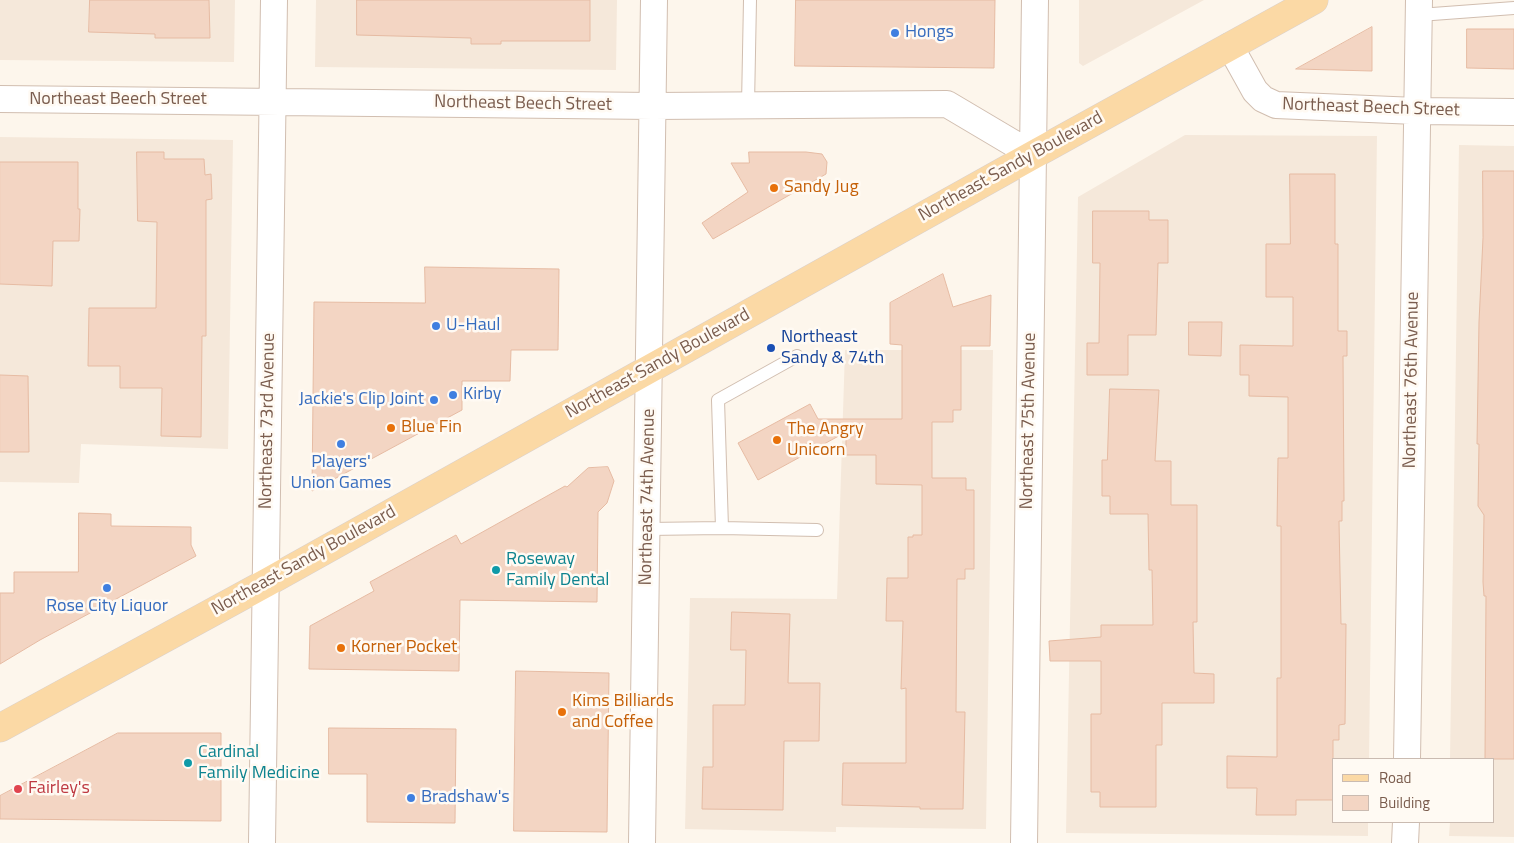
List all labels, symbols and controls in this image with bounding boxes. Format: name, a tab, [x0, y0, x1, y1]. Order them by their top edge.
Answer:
place label: Hongs	[905, 22, 954, 44]
marker: Hongs	[889, 27, 901, 39]
street label: Northeast Beech Street	[29, 89, 207, 111]
street label: Northeast Beech Street	[434, 92, 612, 116]
street label: Northeast Beech Street	[1282, 94, 1460, 122]
street label: Northeast Sandy Boulevard	[915, 107, 1107, 227]
place label: Sandy Jug	[784, 177, 859, 199]
marker: Sandy Jug	[768, 182, 780, 194]
street label: Northeast 76th Avenue	[1400, 291, 1424, 469]
street label: Northeast Sandy Boulevard	[562, 304, 754, 424]
place label: U-Haul	[446, 315, 500, 337]
marker: U-Haul	[430, 320, 442, 332]
place label: Northeast Sandy & 74th	[781, 327, 884, 369]
street label: Northeast 75th Avenue	[1017, 332, 1041, 510]
street label: Northeast 73rd Avenue	[256, 333, 280, 509]
marker: Northeast Sandy & 74th	[765, 342, 777, 354]
place label: Kirby	[463, 384, 501, 406]
place label: Jackie's Clip Joint	[299, 389, 424, 411]
marker: Kirby	[447, 389, 459, 401]
marker: Jackie's Clip Joint	[428, 394, 440, 406]
street label: Northeast 74th Avenue	[636, 408, 660, 586]
place label: Blue Fin	[401, 417, 462, 439]
place label: The Angry Unicorn	[787, 419, 864, 462]
marker: Blue Fin	[385, 422, 397, 434]
marker: The Angry Unicorn	[771, 434, 783, 446]
marker: Players' Union Games	[335, 438, 347, 450]
place label: Players' Union Games	[291, 452, 391, 494]
street label: Northeast Sandy Boulevard	[208, 501, 400, 621]
place label: Roseway Family Dental	[506, 549, 609, 592]
marker: Roseway Family Dental	[490, 564, 502, 576]
marker: Rose City Liquor	[101, 582, 113, 594]
place label: Rose City Liquor	[46, 596, 168, 618]
place label: Korner Pocket	[351, 637, 457, 659]
marker: Korner Pocket	[335, 642, 347, 654]
place label: Kims Billiards and Coffee	[572, 691, 674, 734]
marker: Kims Billiards and Coffee	[556, 706, 568, 718]
place label: Cardinal Family Medicine	[198, 742, 320, 784]
marker: Cardinal Family Medicine	[182, 757, 194, 769]
legend	[1332, 758, 1494, 823]
text: Road	[1379, 766, 1411, 789]
place label: Fairley's	[28, 778, 90, 800]
marker: Fairley's	[12, 783, 24, 795]
place label: Bradshaw's	[421, 787, 510, 809]
text: Building	[1379, 791, 1430, 814]
marker: Bradshaw's	[405, 792, 417, 804]

